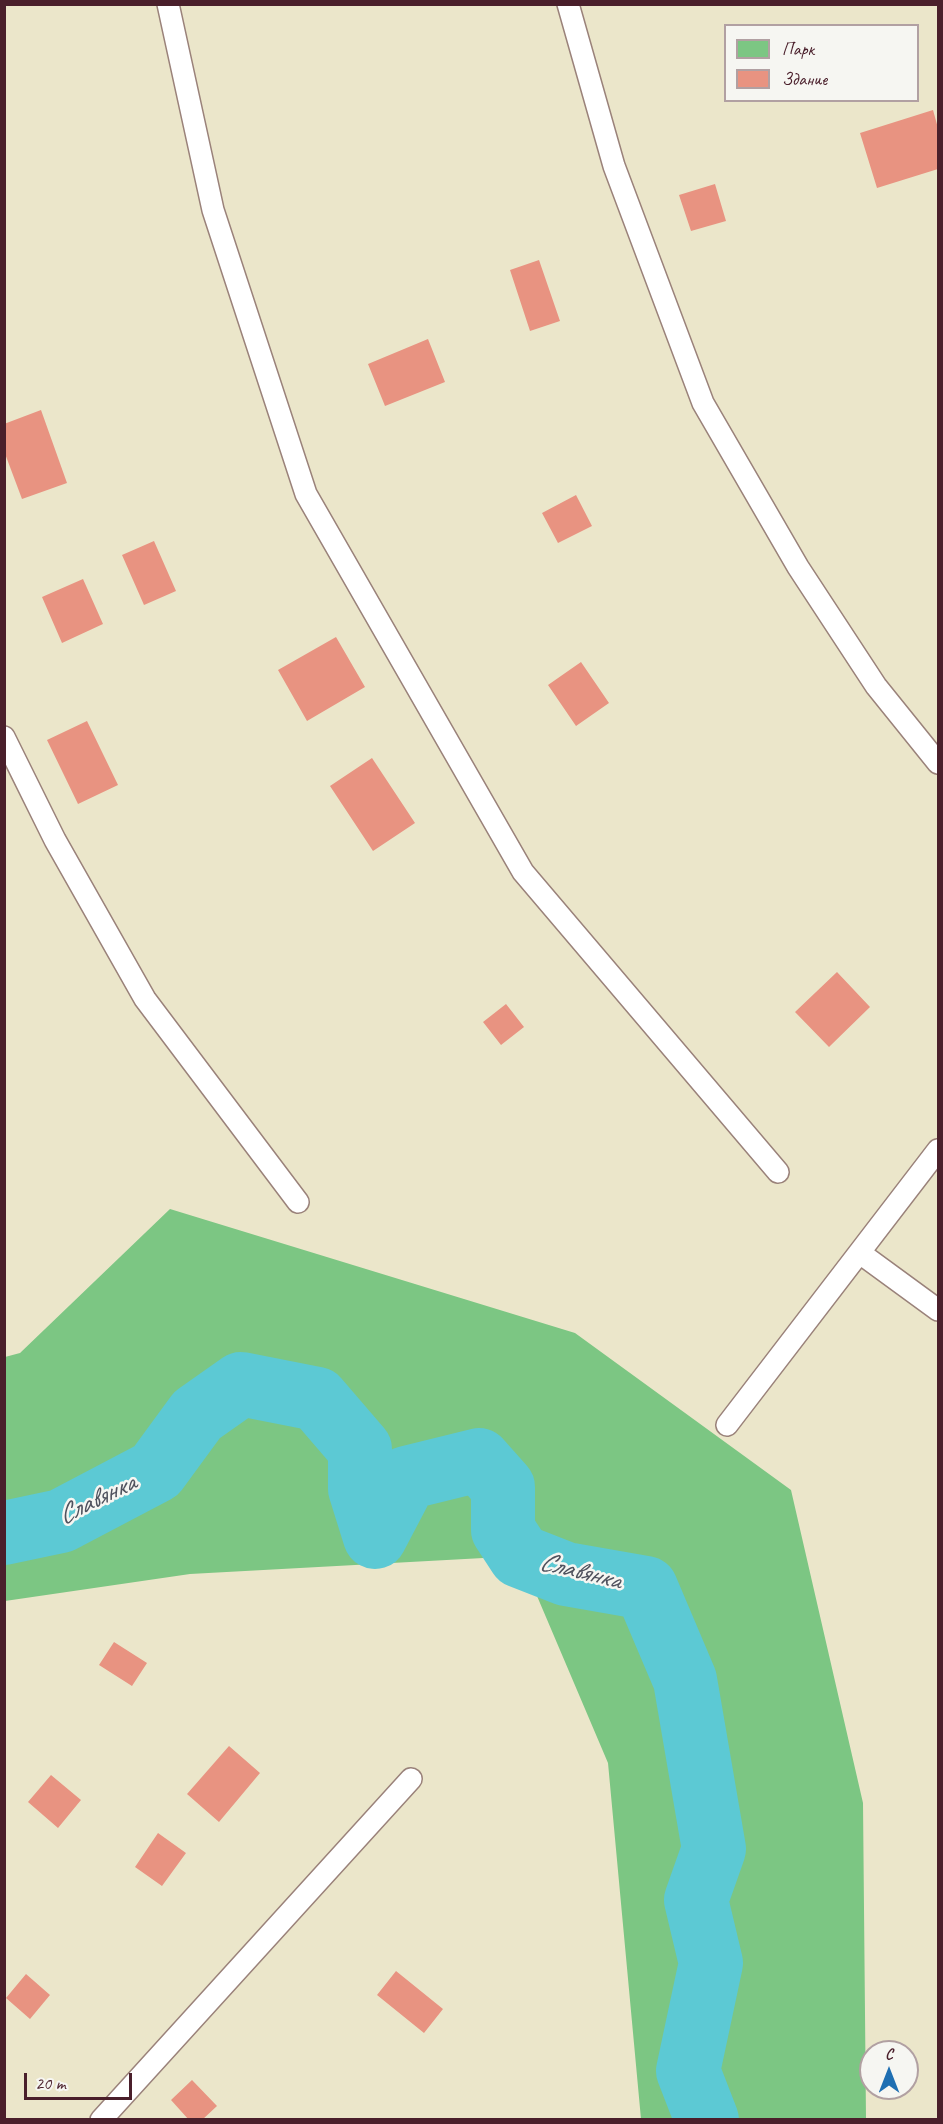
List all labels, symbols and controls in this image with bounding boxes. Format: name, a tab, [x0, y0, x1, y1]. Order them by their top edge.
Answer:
legend	[724, 24, 919, 102]
text: Парк	[782, 38, 814, 60]
text: Здание	[782, 68, 827, 90]
water label: Славянка	[53, 1467, 141, 1533]
water label: Славянка	[536, 1546, 624, 1598]
north arrow	[859, 2040, 919, 2100]
text: С	[885, 2044, 893, 2064]
scale bar	[27, 2061, 135, 2099]
text: 20 m	[35, 2072, 66, 2094]

